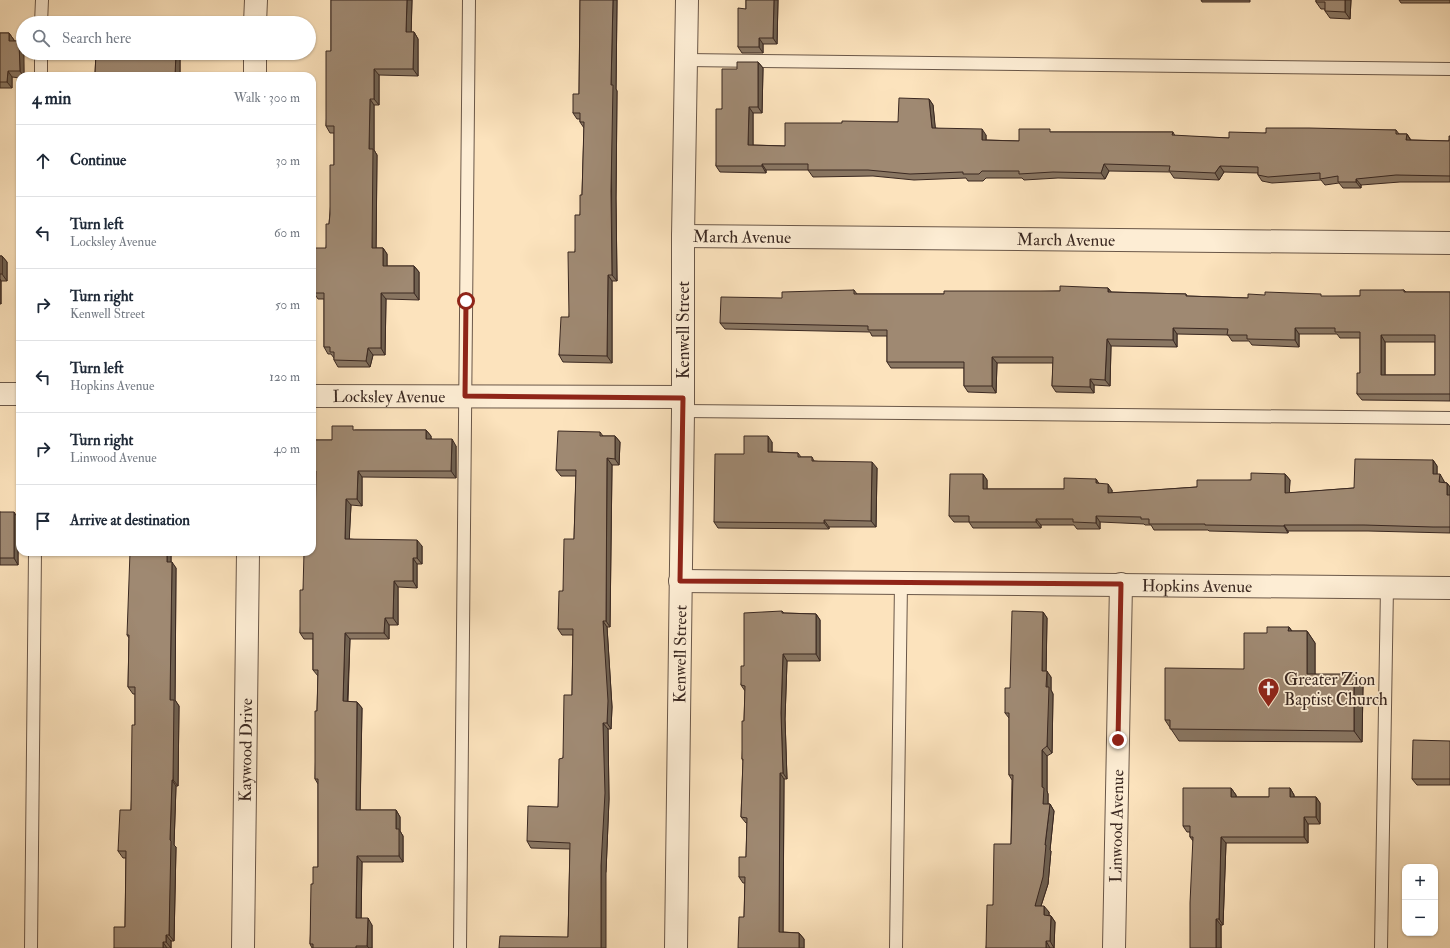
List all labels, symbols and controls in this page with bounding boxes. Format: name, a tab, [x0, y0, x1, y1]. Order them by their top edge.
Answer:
search box	[16, 16, 316, 60]
icon: search	[30, 27, 52, 49]
text: Search here	[62, 29, 131, 48]
text: 4 min	[32, 88, 71, 109]
text: Walk · 300 m	[234, 90, 300, 106]
icon: ahead	[32, 150, 54, 172]
text: Continue	[70, 151, 126, 170]
text: 30 m	[276, 153, 300, 169]
text: Turn left	[70, 215, 124, 234]
icon: left	[32, 222, 54, 244]
text: 60 m	[274, 225, 300, 241]
street label: March Avenue	[693, 226, 791, 248]
street label: March Avenue	[1017, 229, 1115, 251]
text: Locksley Avenue	[70, 234, 156, 250]
street label: Kenwell Street	[673, 280, 694, 379]
text: Turn right	[70, 287, 133, 306]
route start	[457, 292, 475, 310]
icon: right	[32, 294, 54, 316]
text: 50 m	[275, 297, 300, 313]
text: Kenwell Street	[70, 306, 145, 322]
text: Turn left	[70, 359, 124, 378]
icon: left	[32, 366, 54, 388]
text: 120 m	[269, 369, 300, 385]
text: Hopkins Avenue	[70, 378, 154, 394]
street label: Locksley Avenue	[332, 386, 446, 408]
text: Turn right	[70, 431, 133, 450]
icon: right	[32, 438, 54, 460]
text: 40 m	[274, 441, 300, 457]
text: Linwood Avenue	[70, 450, 157, 466]
icon: arrive	[32, 510, 54, 532]
text: Arrive at destination	[70, 511, 190, 530]
street label: Hopkins Avenue	[1142, 575, 1252, 597]
street label: Kenwell Street	[669, 604, 691, 703]
place label: Greater Zion Baptist Church	[1284, 669, 1388, 711]
church icon: Greater Zion Baptist Church	[1255, 676, 1281, 709]
street label: Kaywood Drive	[235, 698, 257, 802]
route end	[1109, 731, 1127, 749]
street label: Linwood Avenue	[1105, 769, 1128, 883]
map controls	[1402, 864, 1438, 936]
button: +	[1402, 864, 1438, 900]
button: −	[1402, 900, 1438, 936]

